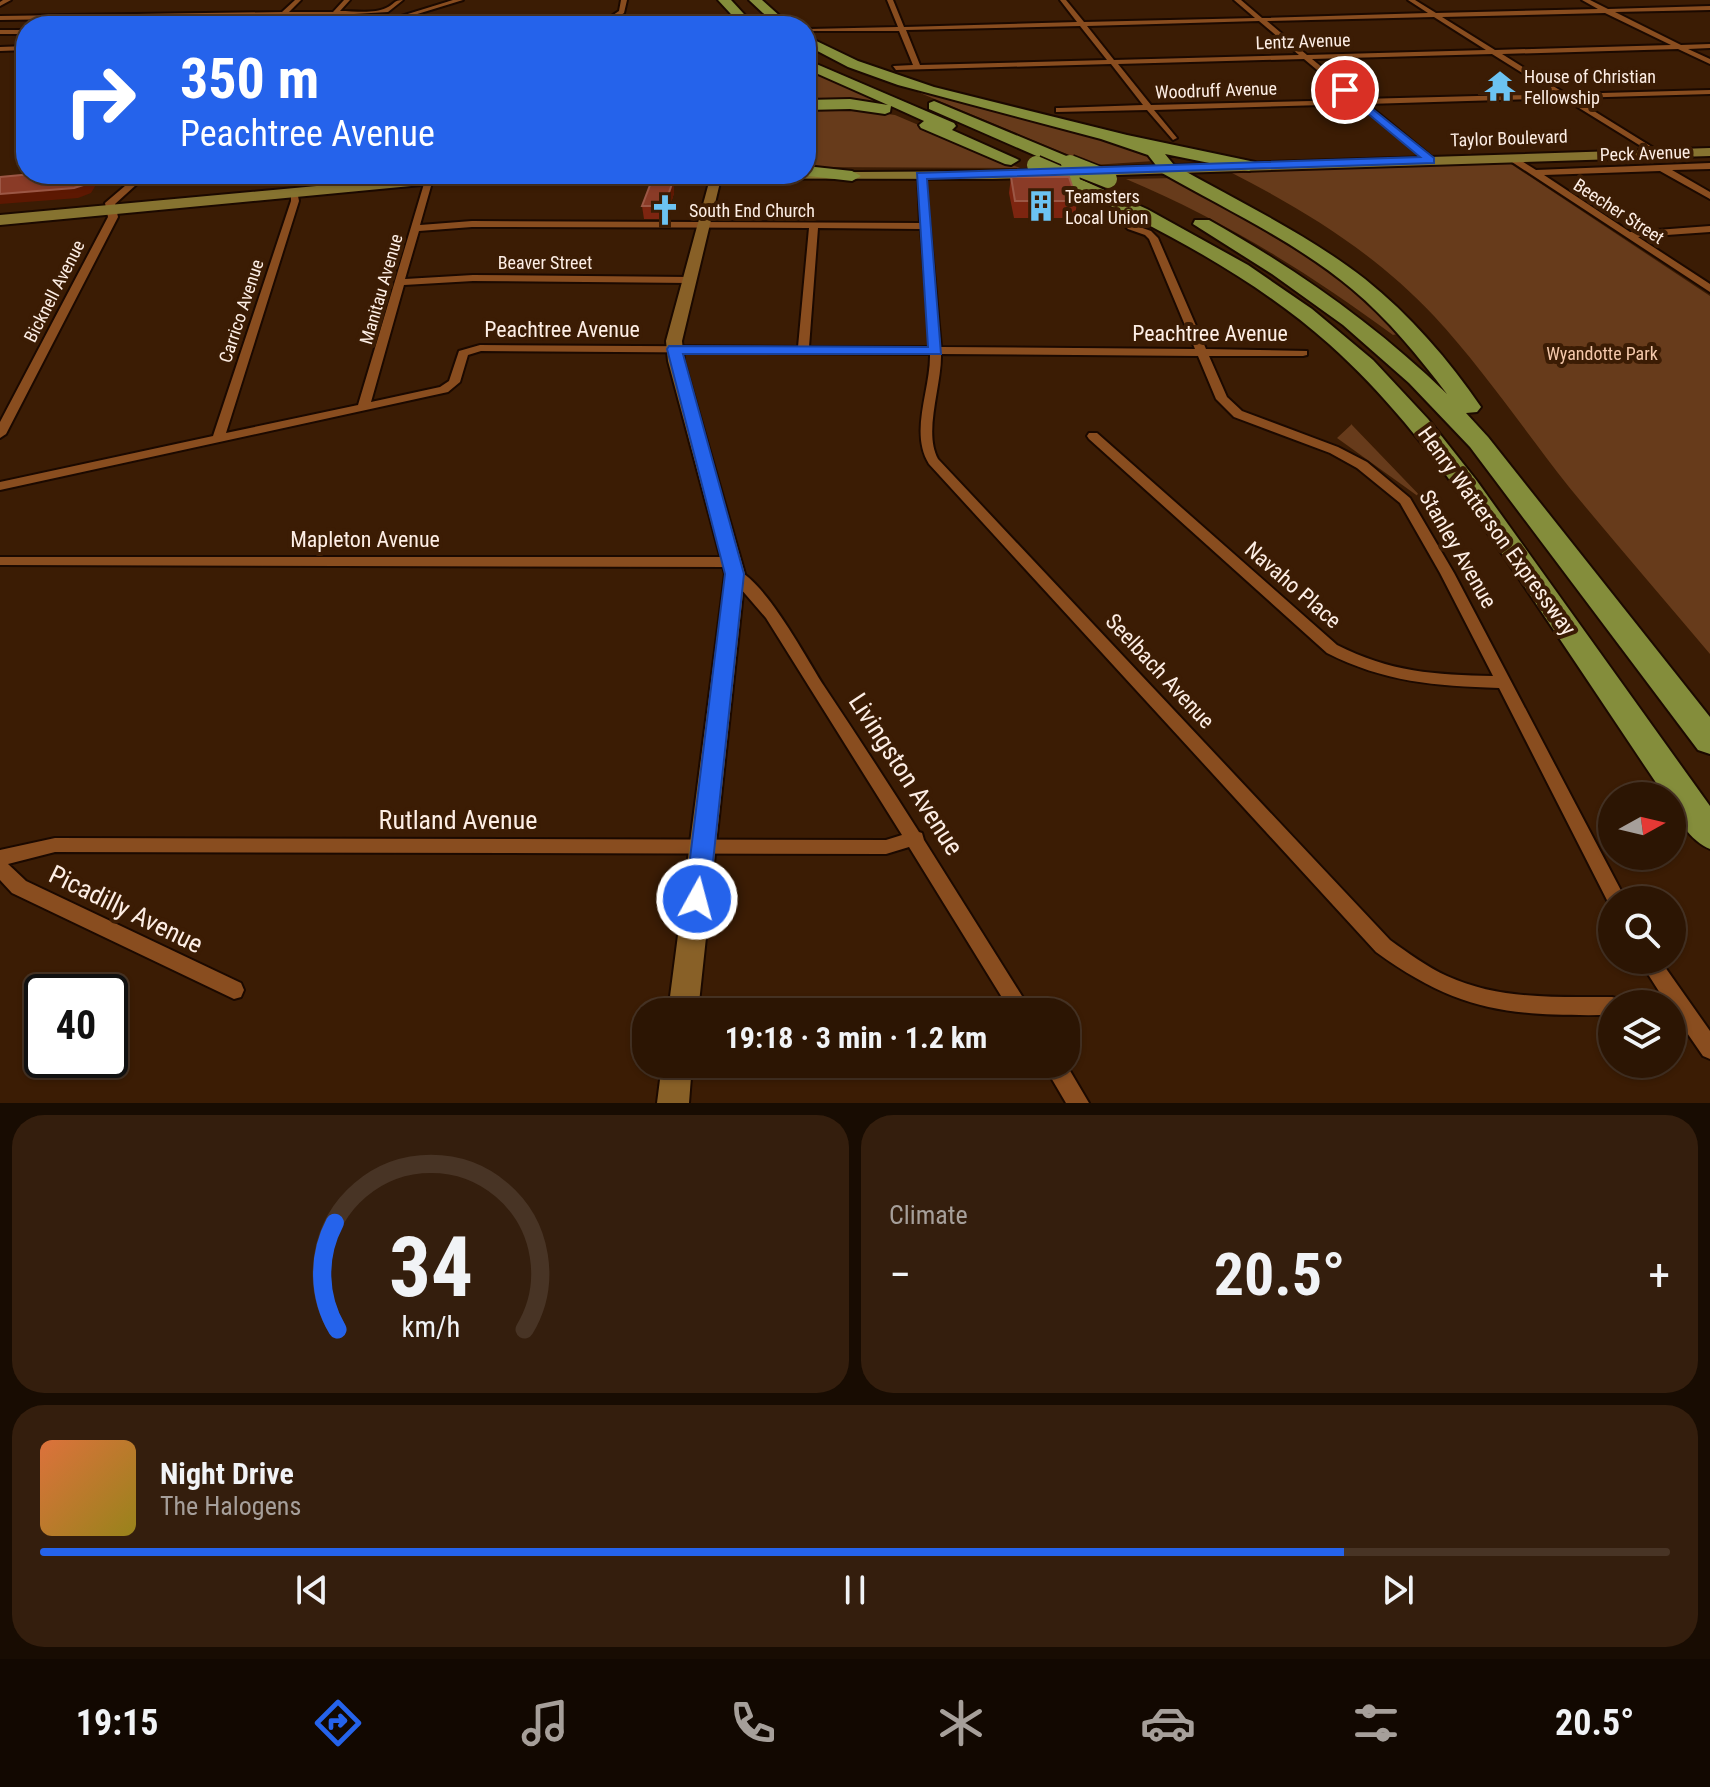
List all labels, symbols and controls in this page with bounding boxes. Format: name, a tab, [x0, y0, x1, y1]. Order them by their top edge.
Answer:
street label: Lentz Avenue	[1255, 29, 1351, 53]
text: 350 m	[180, 46, 319, 112]
icon: right	[48, 48, 152, 152]
pin	[1311, 56, 1379, 124]
place label: House of Christian Fellowship	[1524, 66, 1656, 108]
icon: arrive	[1323, 68, 1367, 112]
temple icon: House of Christian Fellowship	[1483, 69, 1517, 103]
street label: Woodruff Avenue	[1155, 77, 1277, 103]
text: Peachtree Avenue	[180, 113, 435, 155]
street label: Taylor Boulevard	[1450, 125, 1568, 151]
street label: Peck Avenue	[1599, 141, 1691, 165]
street label: Beecher Street	[1570, 174, 1668, 248]
place label: Teamsters Local Union	[1065, 186, 1149, 228]
building icon: Teamsters Local Union	[1024, 189, 1058, 223]
church icon: South End Church	[648, 193, 682, 227]
place label: South End Church	[689, 200, 815, 221]
street label: Manitau Avenue	[355, 231, 407, 347]
street label: Bicknell Avenue	[19, 236, 89, 346]
street label: Beaver Street	[498, 252, 592, 273]
street label: Carrico Avenue	[214, 257, 268, 365]
street label: Peachtree Avenue	[484, 317, 640, 342]
street label: Peachtree Avenue	[1132, 321, 1288, 346]
park label: Wyandotte Park	[1546, 343, 1658, 364]
street label: Henry Watterson Expressway	[1413, 422, 1581, 640]
street label: Stanley Avenue	[1414, 486, 1502, 612]
street label: Mapleton Avenue	[290, 527, 440, 552]
street label: Navaho Place	[1240, 537, 1346, 633]
street label: Seelbach Avenue	[1101, 608, 1219, 734]
street label: Livingston Avenue	[843, 688, 969, 860]
north arrow	[1598, 782, 1686, 870]
map controls	[1598, 782, 1686, 1078]
street label: Rutland Avenue	[379, 805, 537, 835]
position arrow	[655, 857, 739, 941]
street label: Picadilly Avenue	[44, 859, 208, 959]
button: search	[1598, 886, 1686, 974]
speed limit sign: 40	[24, 974, 128, 1078]
button: layers	[1598, 990, 1686, 1078]
text: 19:18 · 3 min · 1.2 km	[725, 1020, 987, 1055]
text: Climate	[889, 1200, 968, 1230]
text: 34	[388, 1219, 473, 1316]
text: 20.5°	[1214, 1239, 1345, 1310]
text: −	[889, 1249, 911, 1301]
text: +	[1648, 1249, 1670, 1301]
text: km/h	[401, 1310, 460, 1344]
text: Night Drive	[160, 1456, 294, 1491]
text: The Halogens	[160, 1491, 301, 1521]
icon: previous	[290, 1568, 334, 1612]
icon: pause	[833, 1568, 877, 1612]
icon: next	[1376, 1568, 1420, 1612]
icon: directions	[310, 1695, 366, 1751]
icon: music	[517, 1695, 573, 1751]
icon: phone	[725, 1695, 781, 1751]
icon: climate	[933, 1695, 989, 1751]
icon: car	[1140, 1695, 1196, 1751]
icon: filters	[1348, 1695, 1404, 1751]
text: 19:15	[76, 1702, 158, 1744]
text: 20.5°	[1555, 1702, 1634, 1744]

